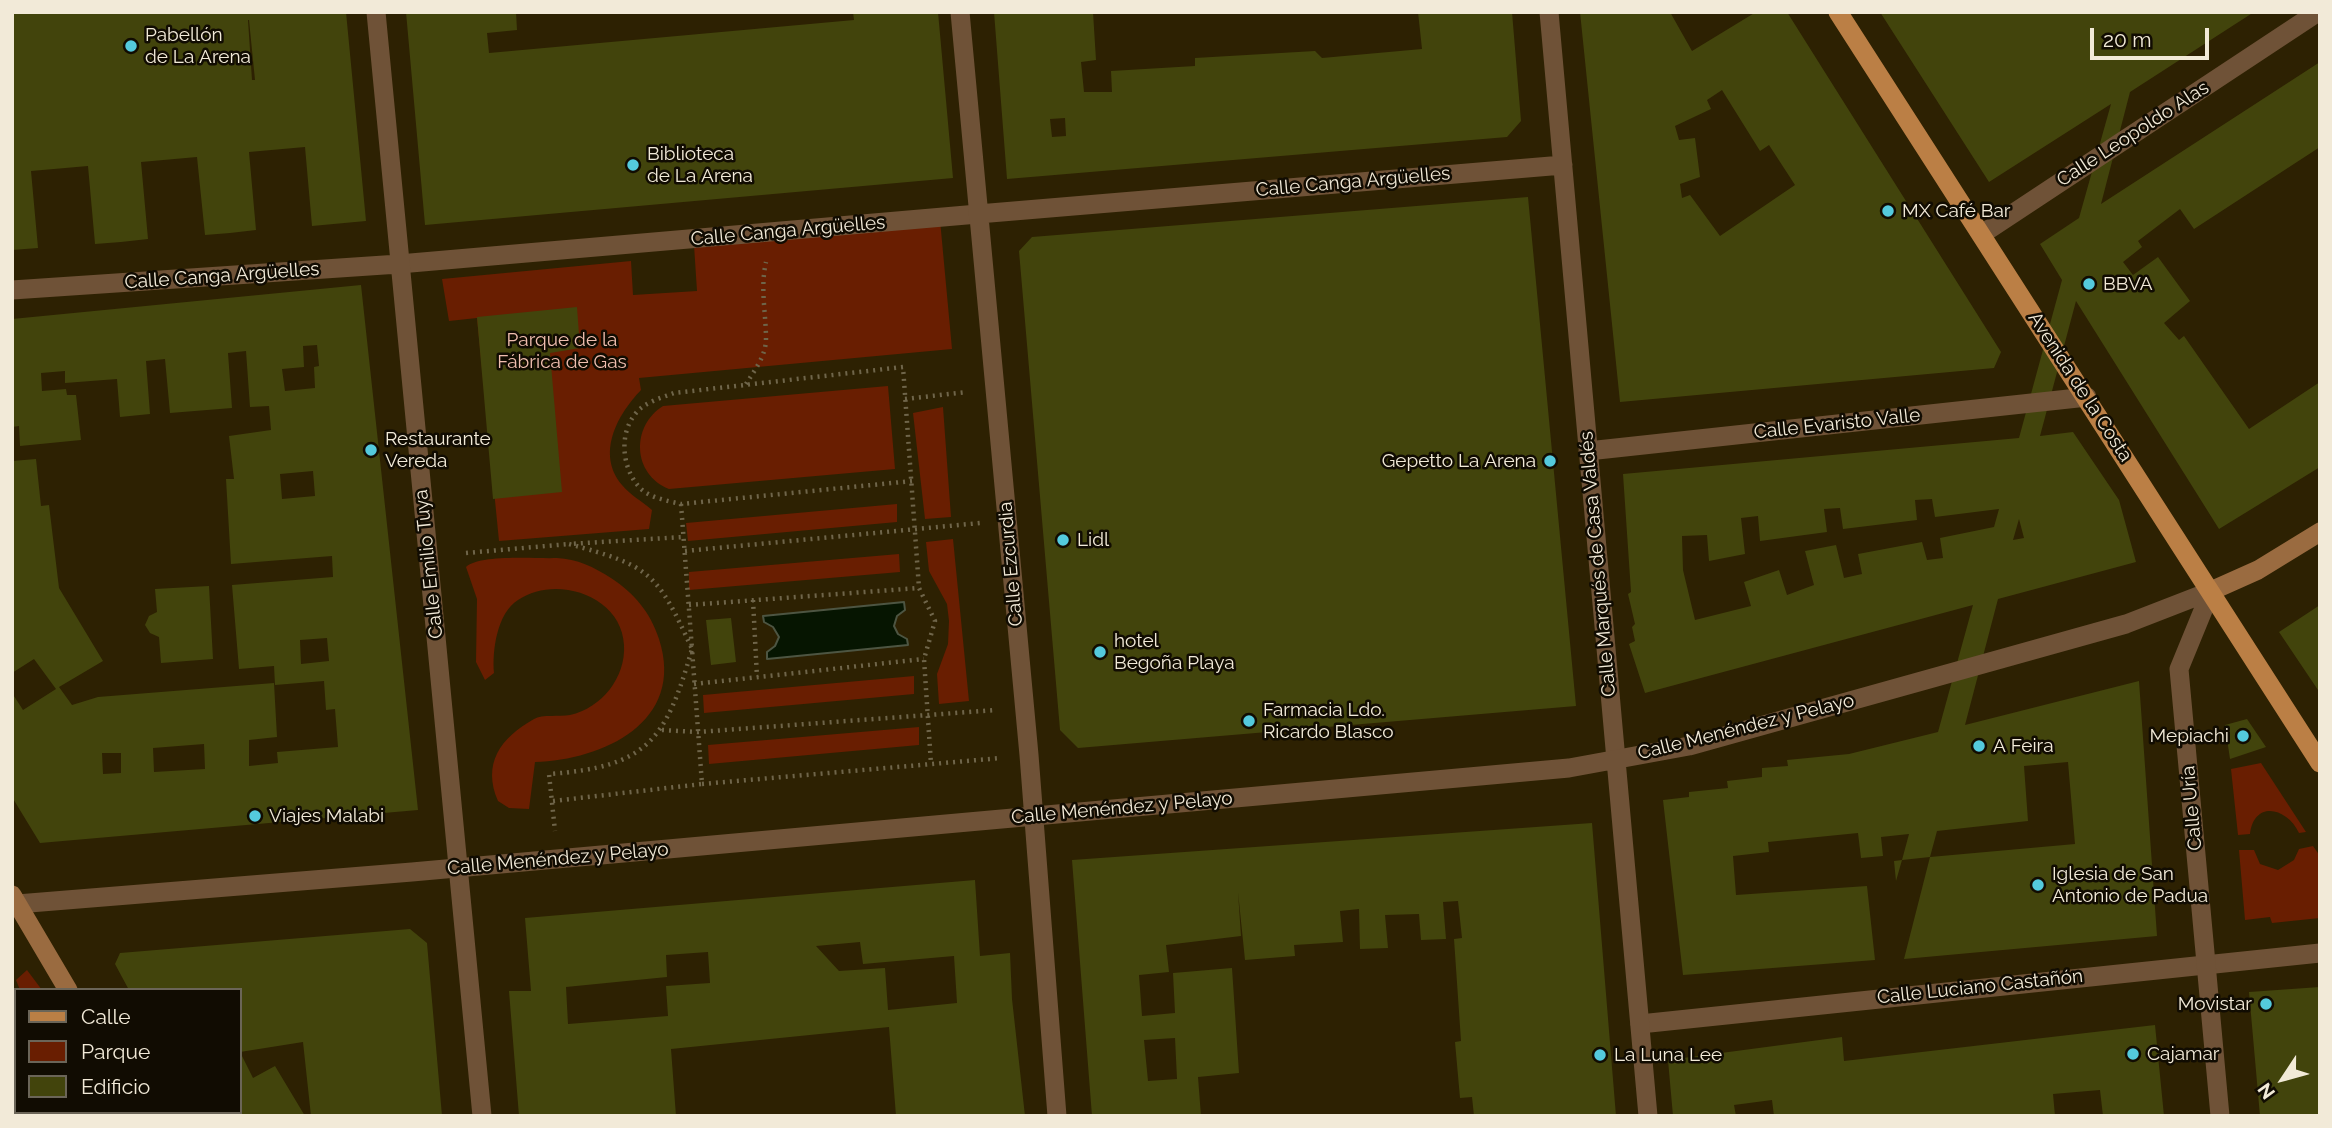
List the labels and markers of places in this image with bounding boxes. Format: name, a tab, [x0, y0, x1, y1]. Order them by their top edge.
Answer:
place label: Pabellón de La Arena	[145, 24, 251, 68]
marker: Pabellón de La Arena	[123, 38, 139, 54]
place label: Biblioteca de La Arena	[647, 143, 753, 187]
marker: Biblioteca de La Arena	[625, 157, 641, 173]
place label: MX Café Bar	[1902, 200, 2010, 222]
marker: MX Café Bar	[1880, 203, 1896, 219]
place label: BBVA	[2103, 273, 2153, 295]
marker: BBVA	[2081, 276, 2097, 292]
place label: Restaurante Vereda	[385, 428, 491, 472]
marker: Restaurante Vereda	[363, 442, 379, 458]
place label: Gepetto La Arena	[1382, 450, 1536, 472]
marker: Gepetto La Arena	[1542, 453, 1558, 469]
place label: Lidl	[1077, 529, 1109, 551]
marker: Lidl	[1055, 532, 1071, 548]
place label: hotel Begoña Playa	[1114, 630, 1235, 674]
marker: hotel Begoña Playa	[1092, 644, 1108, 660]
place label: Farmacia Ldo. Ricardo Blasco	[1263, 699, 1394, 743]
marker: Farmacia Ldo. Ricardo Blasco	[1241, 713, 1257, 729]
place label: Mepiachi	[2149, 725, 2229, 747]
marker: Mepiachi	[2235, 728, 2251, 744]
place label: A Feira	[1993, 735, 2054, 757]
marker: A Feira	[1971, 738, 1987, 754]
place label: Viajes Malabi	[269, 805, 384, 827]
marker: Viajes Malabi	[247, 808, 263, 824]
place label: Iglesia de San Antonio de Padua	[2052, 863, 2208, 907]
marker: Iglesia de San Antonio de Padua	[2030, 877, 2046, 893]
place label: Movistar	[2178, 993, 2252, 1015]
marker: Movistar	[2258, 996, 2274, 1012]
place label: Cajamar	[2147, 1043, 2220, 1065]
place label: La Luna Lee	[1614, 1044, 1722, 1066]
marker: Cajamar	[2125, 1046, 2141, 1062]
marker: La Luna Lee	[1592, 1047, 1608, 1063]

